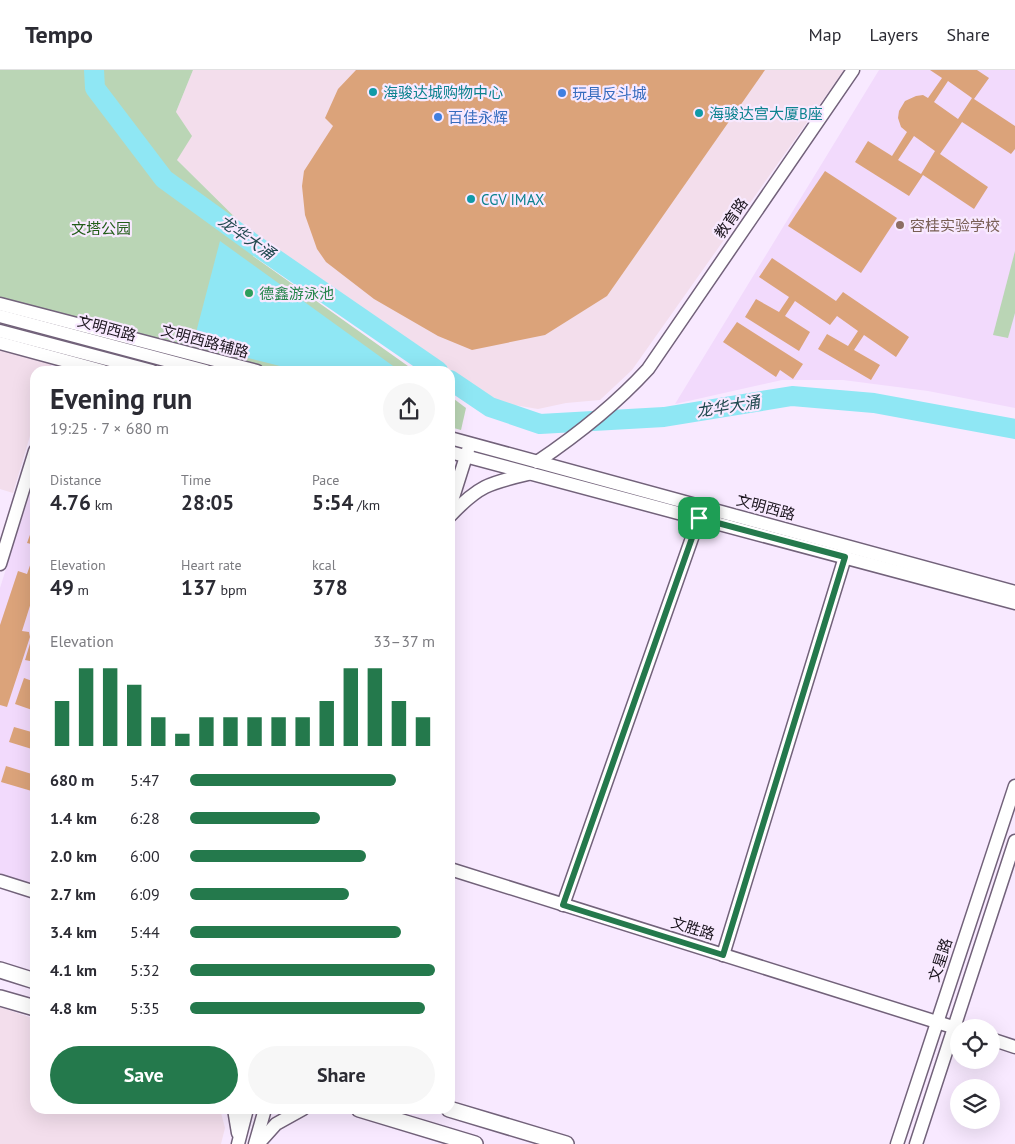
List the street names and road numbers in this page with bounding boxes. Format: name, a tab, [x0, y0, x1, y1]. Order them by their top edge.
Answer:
street label: 教育路	[710, 194, 752, 242]
street label: 文明西路	[76, 311, 138, 345]
street label: 文明西路辅路	[159, 320, 251, 362]
street label: 文明西路	[735, 490, 797, 524]
street label: 文胜路	[669, 912, 717, 944]
street label: 文星路	[924, 936, 956, 984]

